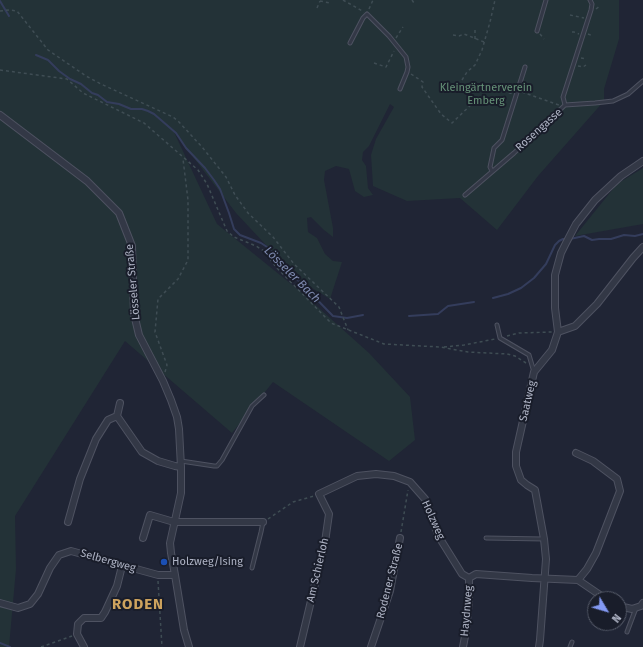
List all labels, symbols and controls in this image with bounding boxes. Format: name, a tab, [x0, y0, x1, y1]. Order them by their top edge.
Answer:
park label: Kleingärtnerverein Emberg	[440, 81, 532, 107]
street label: Rosengasse	[513, 106, 565, 154]
street label: Lösseler Straße	[123, 243, 143, 321]
water label: Lösseler Bach	[261, 244, 323, 306]
street label: Saatweg	[517, 379, 539, 423]
street label: Holzweg	[419, 498, 447, 542]
street label: Am Schierloh	[304, 536, 332, 604]
street label: Rodener Straße	[374, 542, 406, 620]
street label: Selbergweg	[79, 547, 137, 575]
place label: Holzweg/Ising	[172, 555, 243, 569]
marker: Holzweg/Ising	[159, 557, 169, 567]
street label: Haydnweg	[458, 585, 476, 637]
north arrow	[587, 591, 627, 631]
district label: RODEN	[112, 596, 164, 614]
text: N	[609, 611, 623, 625]

